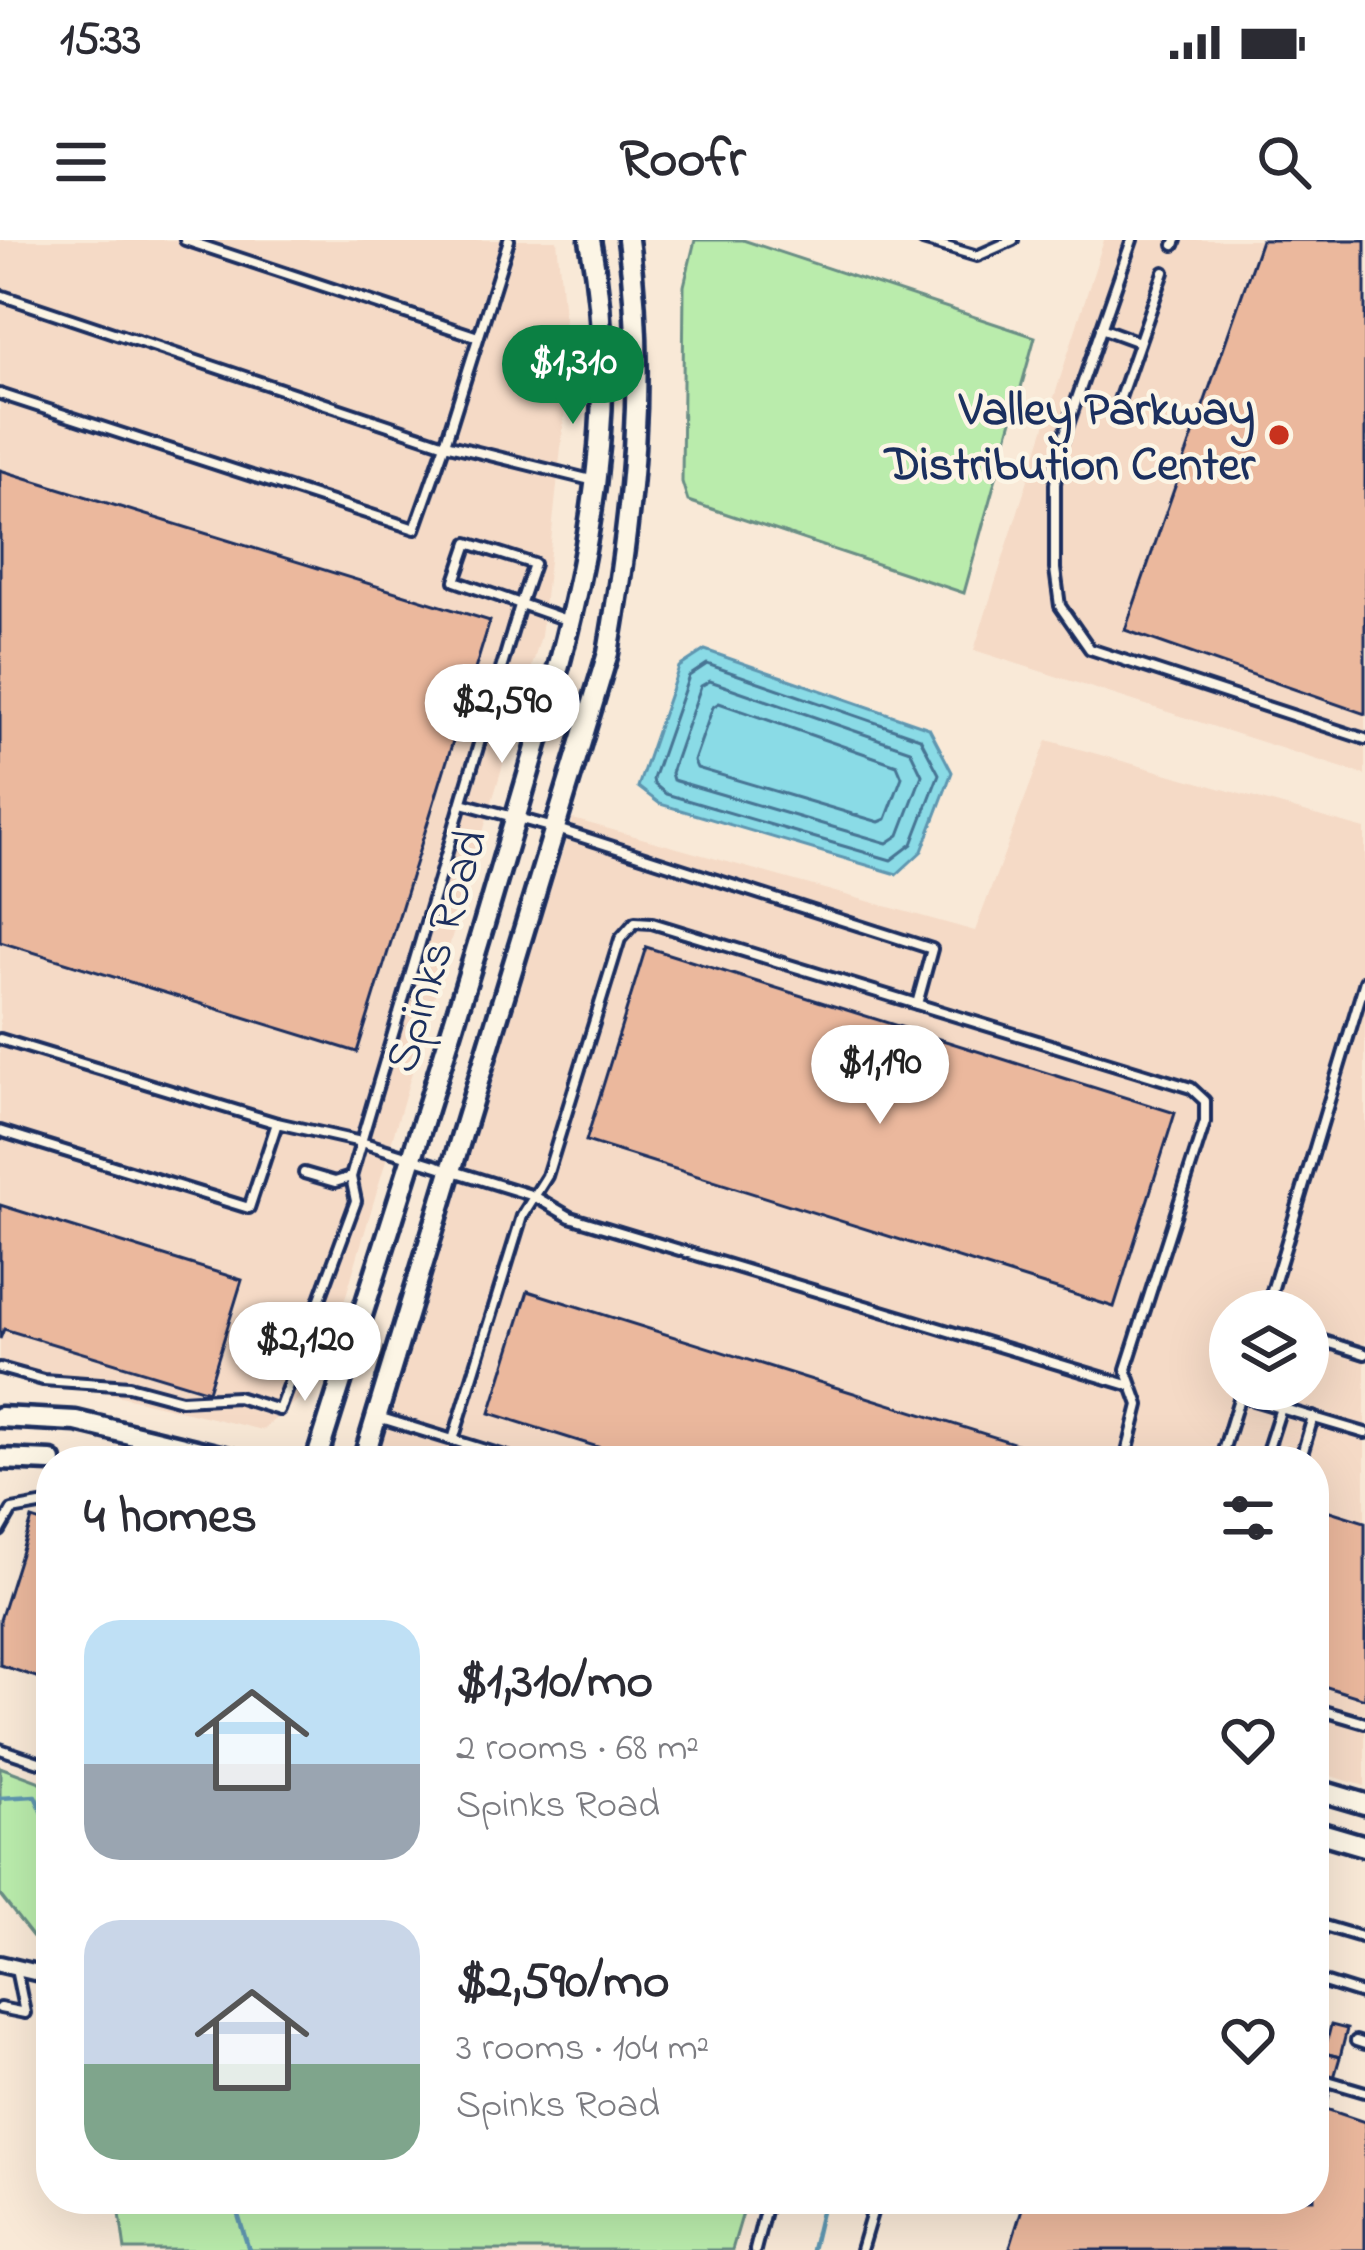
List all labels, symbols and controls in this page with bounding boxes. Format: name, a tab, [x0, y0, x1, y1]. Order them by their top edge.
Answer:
text: 15:33	[60, 9, 141, 75]
text: Roofr	[619, 123, 746, 201]
icon: menu	[48, 129, 114, 195]
icon: search	[1251, 129, 1317, 195]
pin: $1,310	[475, 325, 671, 427]
text: $1,310	[529, 335, 617, 392]
place label: Valley Parkway Distribution Center	[883, 377, 1256, 502]
marker: Valley Parkway Distribution Center	[1266, 422, 1292, 448]
pin: $2,590	[404, 664, 600, 766]
text: $2,590	[452, 674, 552, 731]
street label: Spinks Road	[369, 821, 509, 1082]
pin: $1,190	[782, 1025, 978, 1127]
text: $1,190	[838, 1035, 922, 1092]
map controls	[1209, 1290, 1329, 1410]
button: layers	[1209, 1290, 1329, 1410]
pin: $2,120	[207, 1302, 403, 1404]
text: $2,120	[256, 1312, 354, 1369]
text: 4 homes	[84, 1481, 257, 1556]
icon: filters	[1215, 1485, 1281, 1551]
text: $1,310/mo	[456, 1646, 653, 1721]
icon: home	[180, 1668, 324, 1812]
icon: heart	[1215, 1707, 1281, 1773]
text: 2 rooms · 68 m²	[456, 1721, 699, 1778]
text: Spinks Road	[456, 1778, 660, 1835]
text: $2,590/mo	[456, 1946, 669, 2021]
icon: home	[180, 1968, 324, 2112]
icon: heart	[1215, 2007, 1281, 2073]
text: 3 rooms · 104 m²	[456, 2021, 709, 2078]
text: Spinks Road	[456, 2078, 660, 2135]

